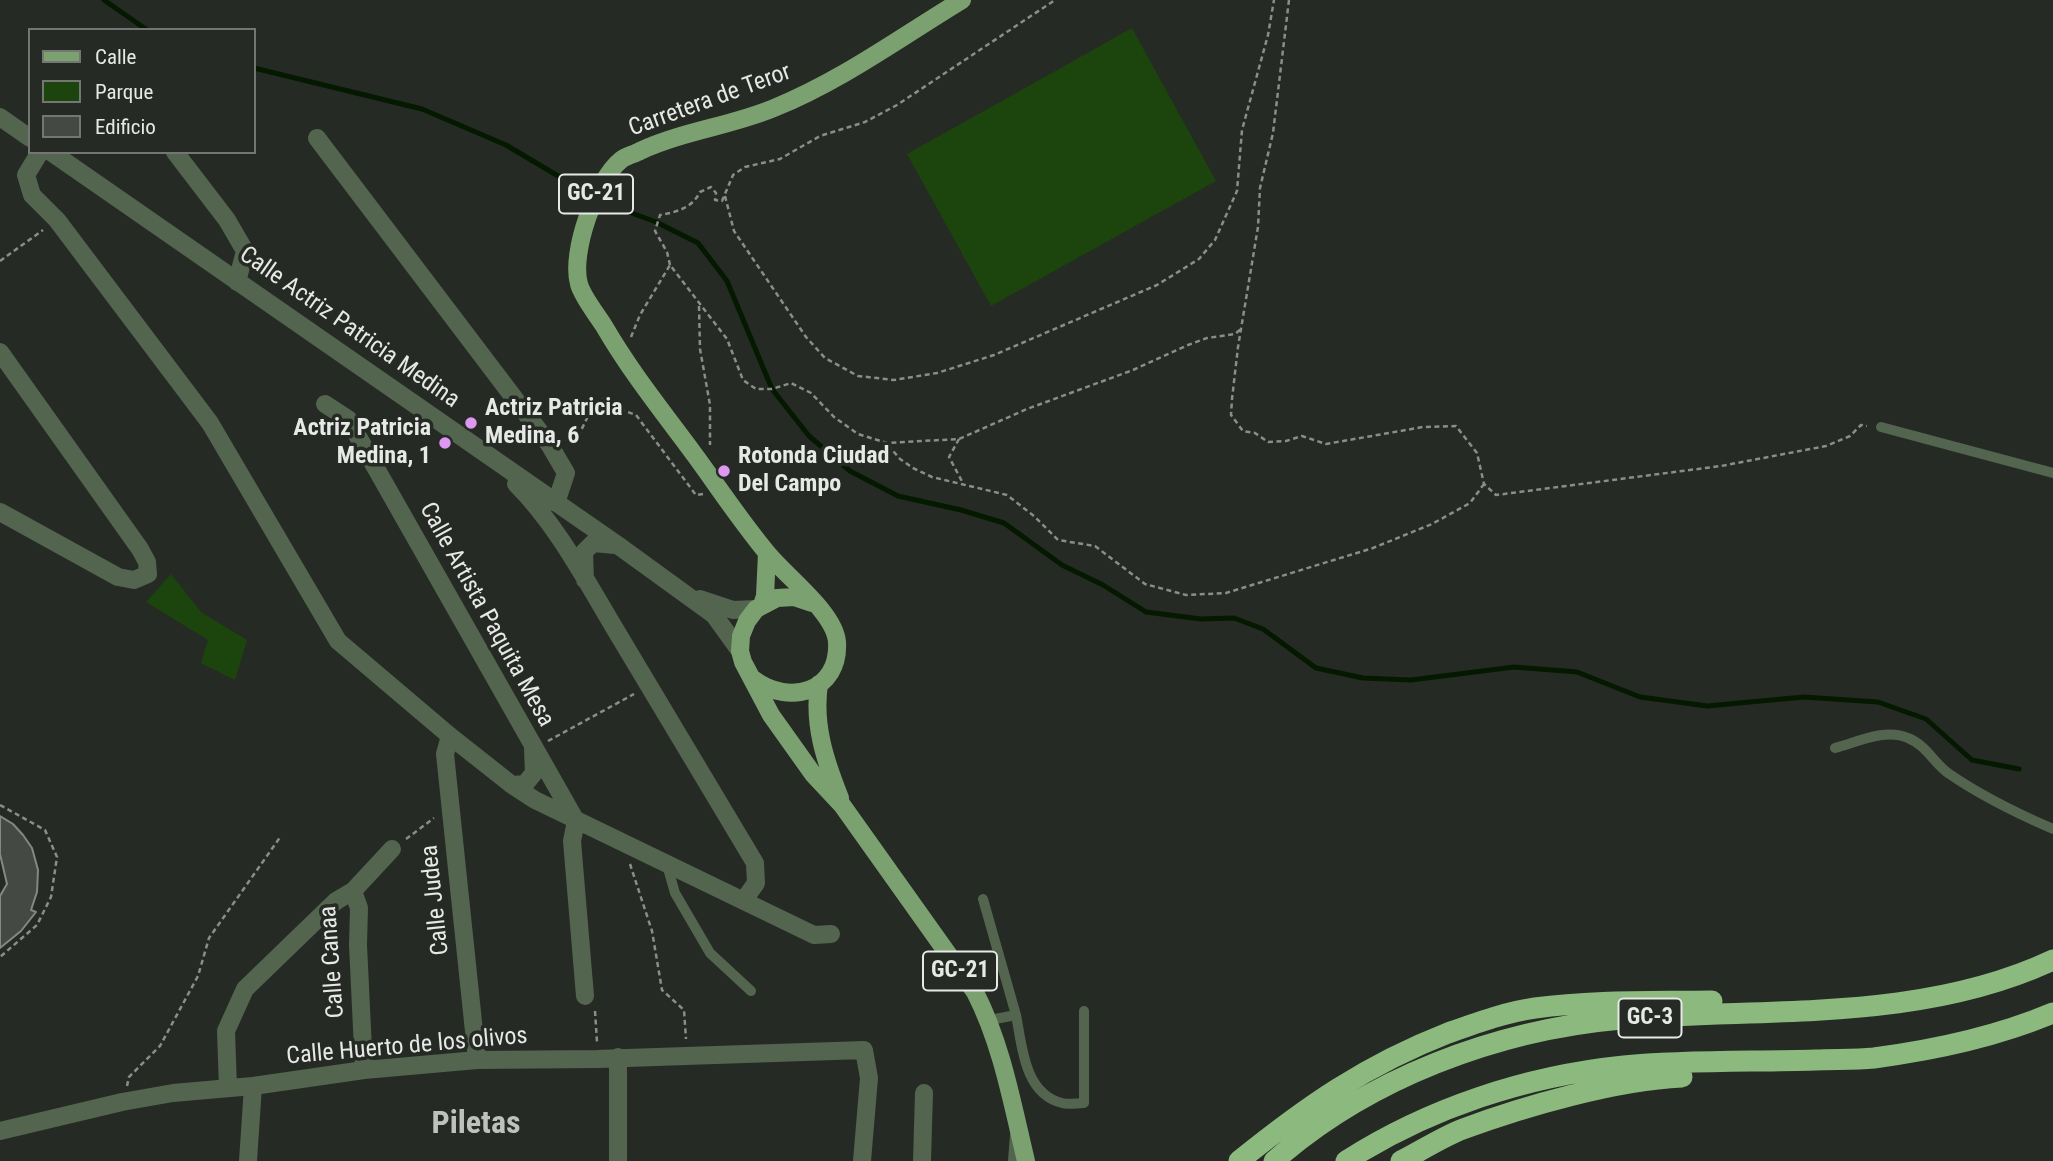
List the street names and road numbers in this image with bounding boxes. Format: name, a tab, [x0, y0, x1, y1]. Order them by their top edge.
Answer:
street label: Carretera de Teror	[625, 58, 795, 144]
road number: GC-21	[559, 174, 633, 214]
street label: Calle Actriz Patricia Medina	[233, 241, 465, 415]
street label: Calle Artista Paquita Mesa	[412, 498, 560, 732]
street label: Calle Judea	[416, 843, 456, 957]
street label: Calle Canaa	[315, 905, 351, 1019]
road number: GC-21	[923, 952, 997, 990]
road number: GC-3	[1618, 998, 1682, 1037]
street label: Calle Huerto de los olivos	[285, 1022, 529, 1072]

